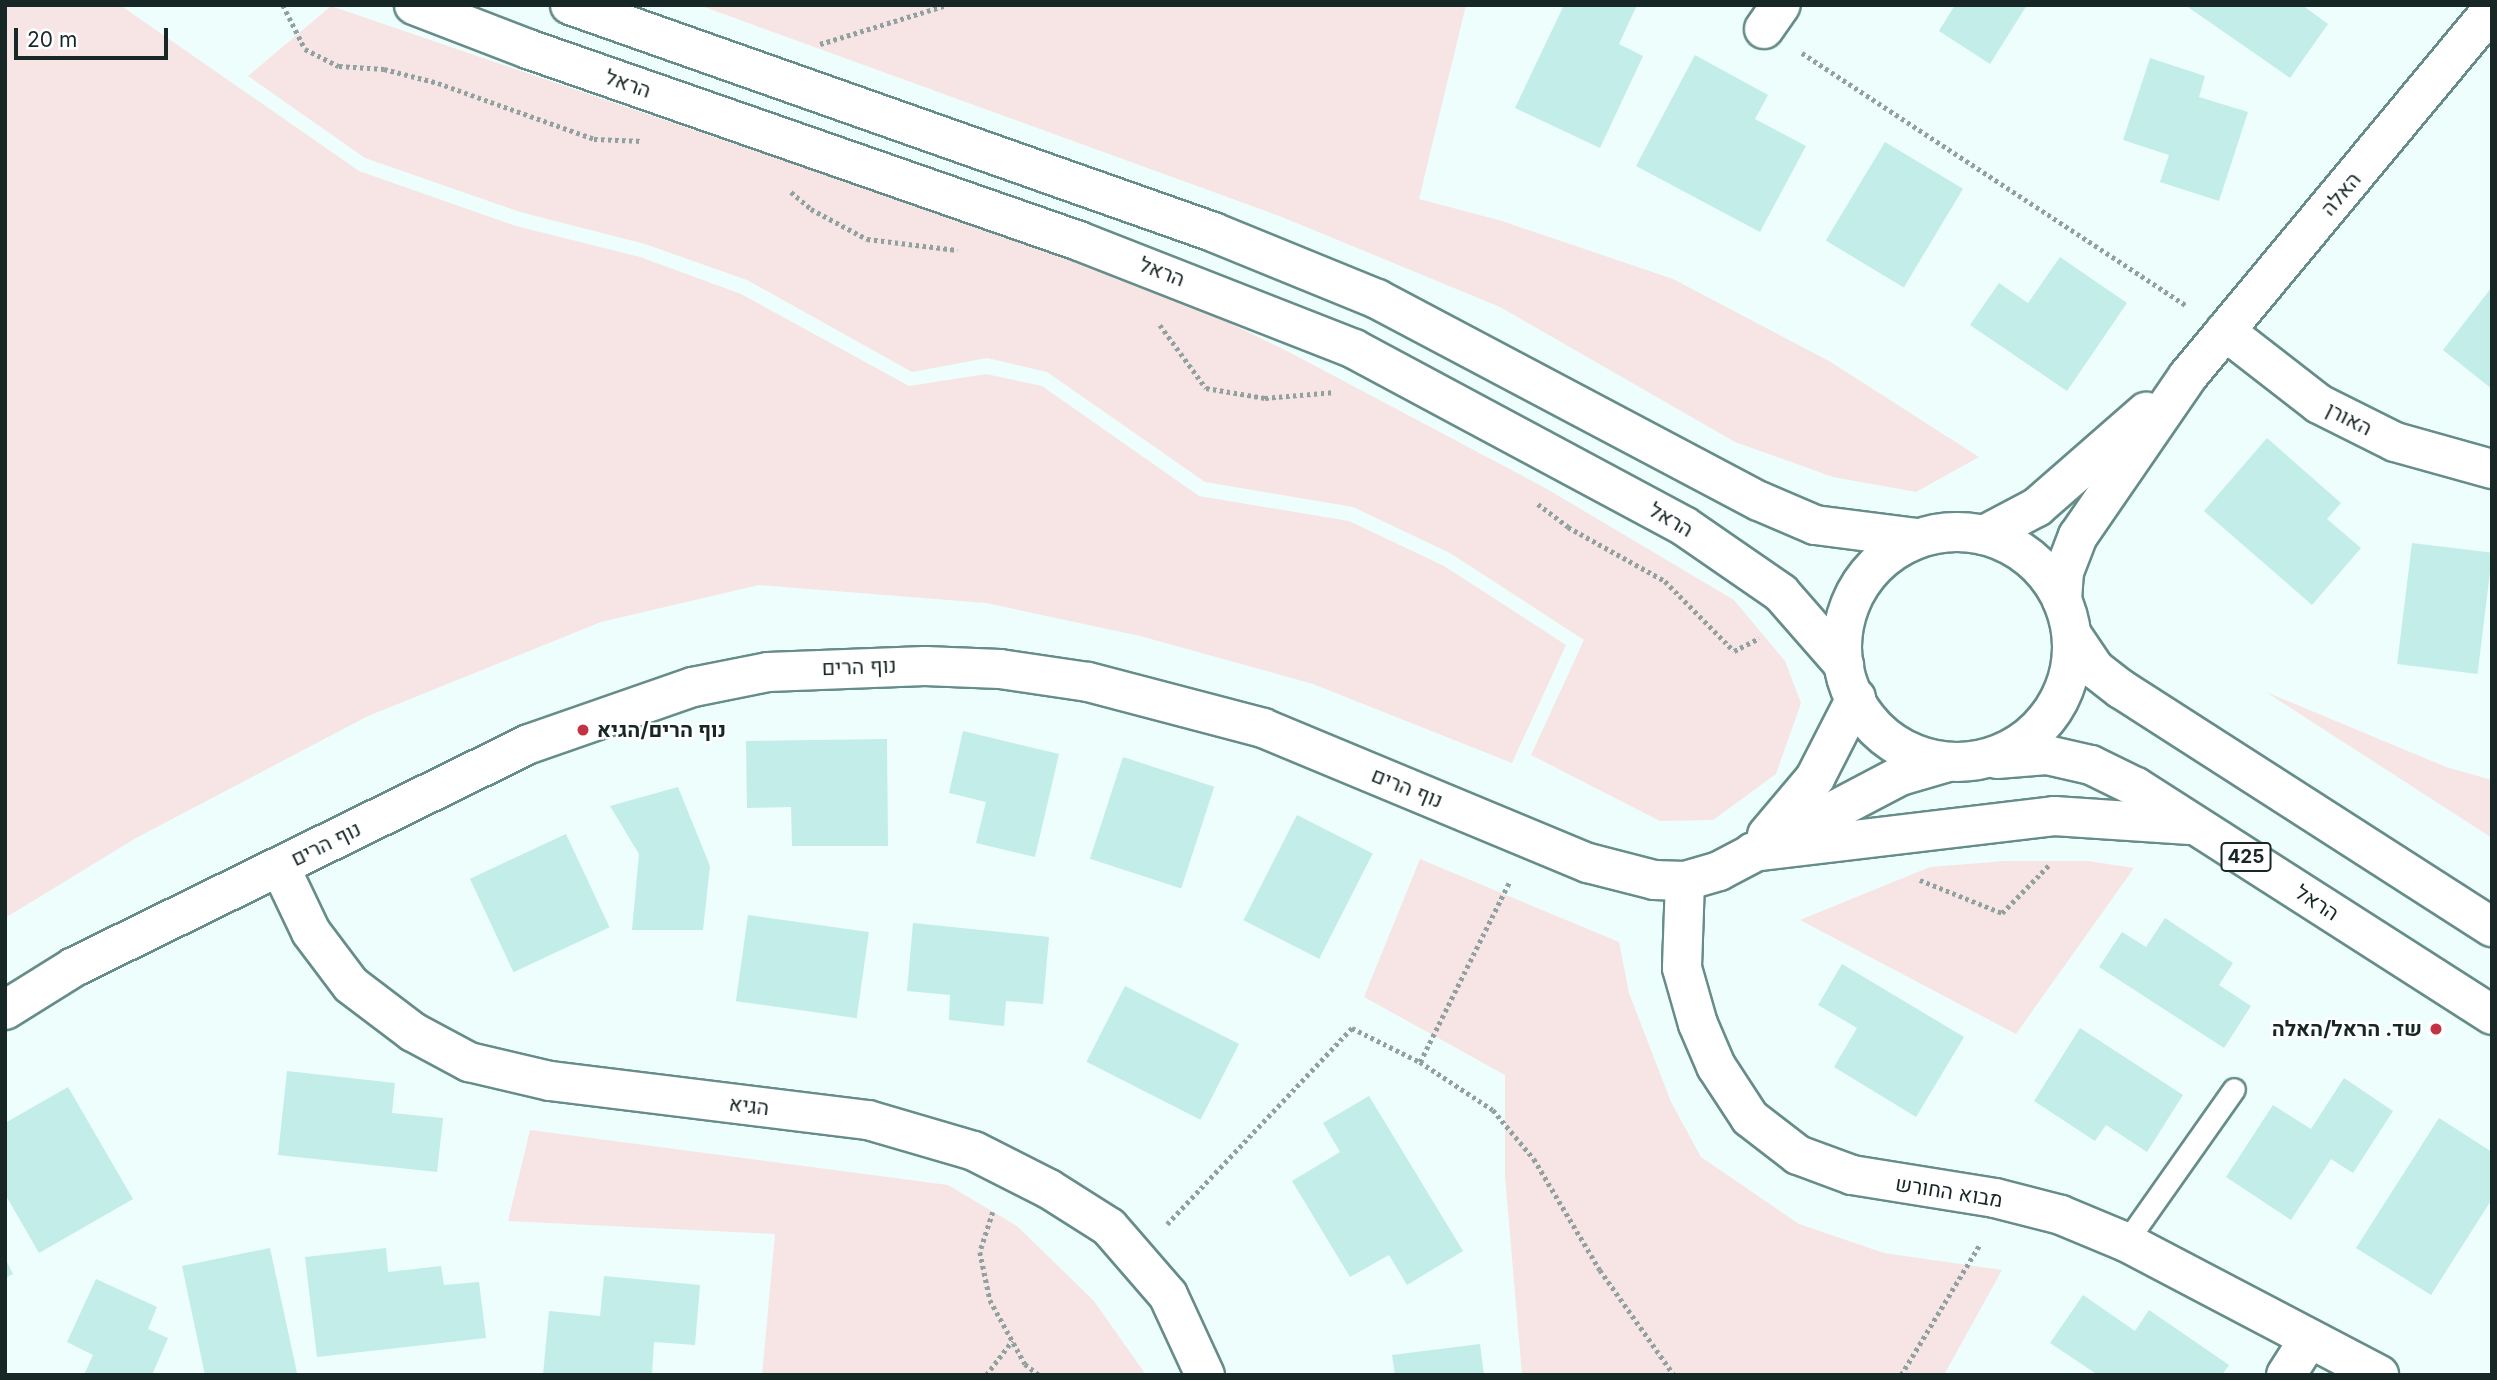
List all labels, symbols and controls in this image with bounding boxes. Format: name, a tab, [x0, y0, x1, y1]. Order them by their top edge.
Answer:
scale bar	[18, 14, 172, 58]
text: 20 m	[27, 27, 77, 52]
street label: הראל	[602, 64, 654, 104]
street label: האלה	[2316, 167, 2366, 221]
street label: הראל	[1136, 252, 1188, 292]
street label: האורן	[2322, 397, 2376, 441]
street label: הראל	[1644, 497, 1698, 543]
street label: נוף הרים	[821, 653, 897, 681]
place label: נוף הרים/הגיא	[597, 717, 726, 743]
marker: נוף הרים/הגיא	[575, 722, 591, 738]
street label: נוף הרים	[1368, 762, 1446, 814]
street label: נוף הרים	[287, 816, 365, 872]
road number: 425	[2220, 842, 2272, 872]
street label: הראל	[2290, 880, 2344, 926]
place label: שד. הראל/האלה	[2272, 1016, 2422, 1042]
marker: שד. הראל/האלה	[2428, 1021, 2444, 1037]
street label: הגיא	[727, 1091, 771, 1121]
street label: מבוא החורש	[1894, 1171, 2004, 1213]

